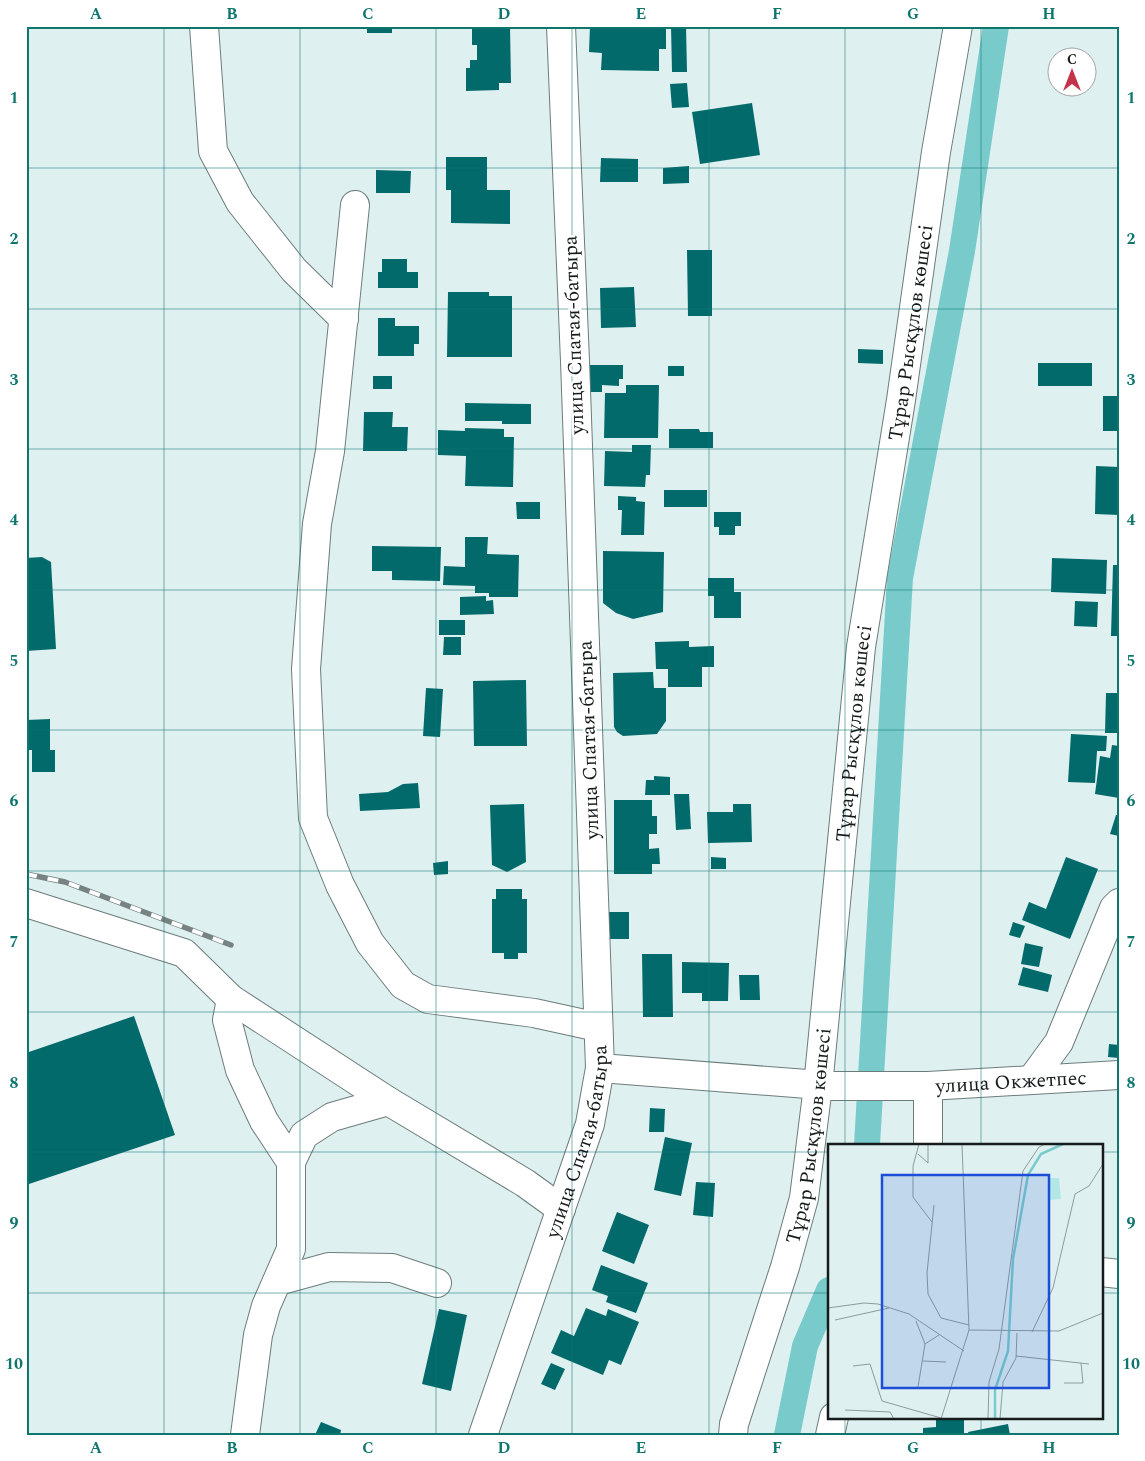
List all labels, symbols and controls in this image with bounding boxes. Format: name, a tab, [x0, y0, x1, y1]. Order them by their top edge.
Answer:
text: A	[90, 2, 103, 26]
text: B	[226, 2, 238, 26]
text: C	[362, 2, 374, 26]
text: D	[498, 2, 511, 26]
text: E	[636, 2, 646, 26]
text: F	[772, 2, 782, 26]
text: G	[907, 2, 919, 26]
text: H	[1042, 2, 1056, 26]
north arrow	[1048, 48, 1098, 98]
text: С	[1067, 49, 1077, 70]
text: 1	[10, 86, 18, 110]
text: 1	[1127, 86, 1135, 110]
street label: Тұрар Рысқұлов көшесі	[881, 223, 942, 443]
text: 2	[10, 227, 19, 251]
text: 2	[1127, 227, 1136, 251]
street label: улица Спатая-батыра	[556, 235, 593, 436]
text: 3	[10, 368, 19, 392]
text: 3	[1127, 368, 1136, 392]
text: 4	[10, 508, 19, 532]
text: 4	[1127, 508, 1136, 532]
street label: Тұрар Рысқұлов көшесі	[828, 623, 880, 843]
street label: улица Спатая-батыра	[571, 640, 608, 841]
text: 5	[10, 649, 18, 673]
text: 5	[1127, 649, 1135, 673]
text: 6	[10, 789, 19, 813]
text: 6	[1127, 789, 1136, 813]
text: 7	[10, 930, 19, 954]
text: 7	[1127, 930, 1136, 954]
street label: Тұрар Рысқұлов көшесі	[778, 1026, 840, 1247]
street label: улица Спатая-батыра	[538, 1044, 616, 1243]
street label: улица Окжетпес	[934, 1063, 1088, 1102]
text: 8	[10, 1071, 19, 1095]
text: 8	[1127, 1071, 1136, 1095]
inset map	[828, 1144, 1102, 1418]
text: 9	[10, 1211, 19, 1235]
text: 9	[1127, 1211, 1136, 1235]
text: 10	[5, 1352, 23, 1376]
text: 10	[1122, 1352, 1140, 1376]
text: A	[90, 1436, 103, 1460]
text: B	[226, 1436, 238, 1460]
text: C	[362, 1436, 374, 1460]
text: D	[498, 1436, 511, 1460]
text: E	[636, 1436, 646, 1460]
text: F	[772, 1436, 782, 1460]
text: G	[907, 1436, 919, 1460]
text: H	[1042, 1436, 1056, 1460]

